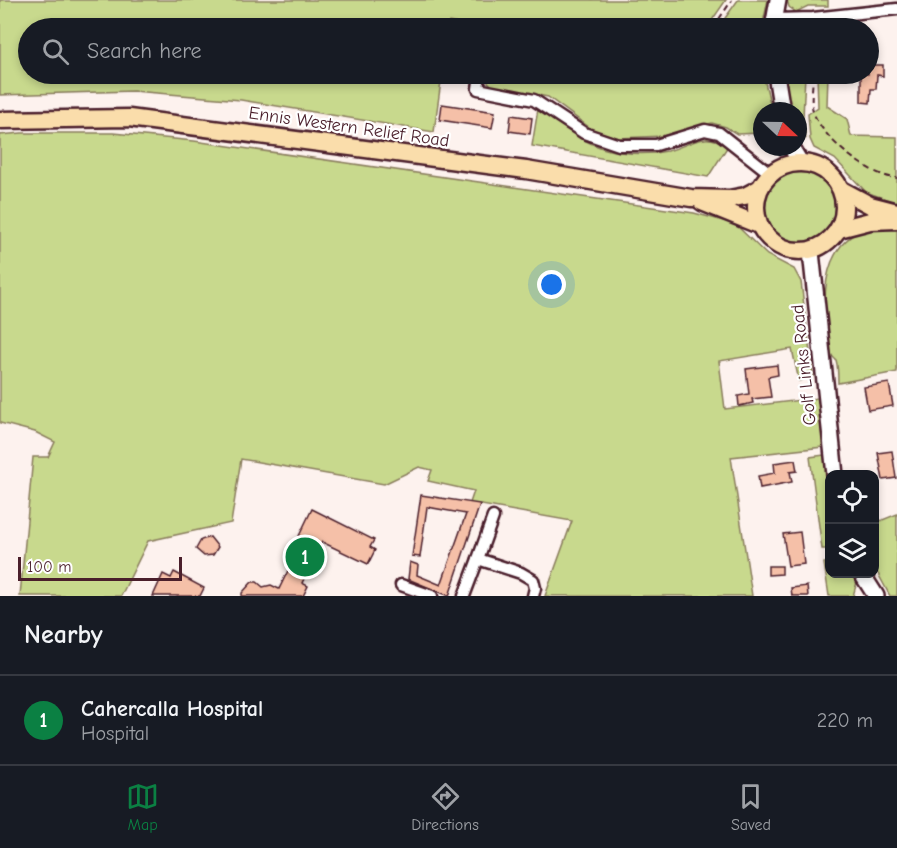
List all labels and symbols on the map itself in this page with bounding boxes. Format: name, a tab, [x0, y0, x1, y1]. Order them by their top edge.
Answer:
north arrow	[753, 102, 807, 156]
street label: Ennis Western Relief Road	[247, 103, 451, 151]
your location	[537, 270, 566, 299]
street label: Golf Links Road	[787, 303, 821, 427]
pin: 1	[286, 534, 324, 580]
scale bar	[18, 554, 182, 582]

